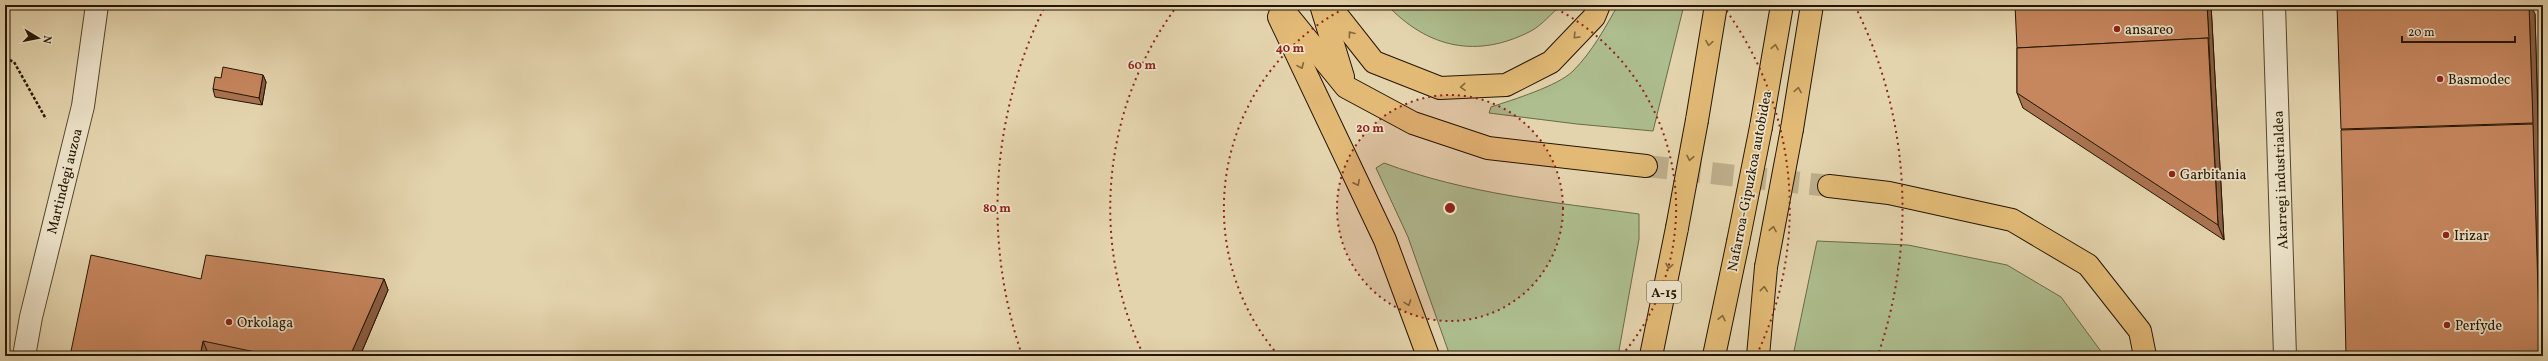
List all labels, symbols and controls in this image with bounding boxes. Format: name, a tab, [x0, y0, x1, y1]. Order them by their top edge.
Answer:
north arrow	[18, 18, 58, 58]
scale bar	[2402, 18, 2515, 44]
place label: ansareo	[2125, 21, 2173, 40]
marker: ansareo	[2112, 24, 2122, 34]
text: 20 m	[2408, 25, 2435, 41]
one-way arrow	[1349, 31, 1356, 38]
one-way arrow	[1573, 31, 1581, 39]
text: N	[38, 34, 54, 45]
one-way arrow	[1706, 40, 1714, 47]
text: 40 m	[1276, 41, 1305, 57]
one-way arrow	[1770, 44, 1779, 50]
text: 60 m	[1128, 58, 1156, 74]
one-way arrow	[1296, 62, 1304, 69]
place label: Basmodec	[2448, 71, 2510, 90]
marker: Basmodec	[2435, 74, 2445, 84]
one-way arrow	[1460, 83, 1466, 91]
one-way arrow	[1793, 87, 1802, 93]
street label: Nafarroa-Gipuzkoa autobidea	[1724, 89, 1777, 273]
street label: Akarregi industrialdea	[2270, 110, 2293, 250]
text: 20 m	[1356, 121, 1384, 137]
street label: Martindegi auzoa	[43, 126, 88, 236]
one-way arrow	[1686, 155, 1694, 161]
place label: Garbitania	[2180, 166, 2246, 185]
marker: Garbitania	[2167, 169, 2177, 179]
one-way arrow	[1352, 179, 1360, 187]
text: 80 m	[983, 201, 1011, 217]
centre of rings	[1443, 201, 1457, 215]
one-way arrow	[1768, 225, 1777, 232]
place label: Irizar	[2454, 227, 2489, 246]
marker: Irizar	[2441, 230, 2451, 240]
one-way arrow	[1665, 263, 1674, 269]
road number: A-15	[1647, 281, 1681, 303]
one-way arrow	[1759, 286, 1768, 292]
one-way arrow	[1403, 299, 1412, 306]
place label: Orkolaga	[237, 314, 293, 333]
one-way arrow	[1718, 315, 1726, 321]
marker: Orkolaga	[224, 317, 234, 327]
place label: Perfyde	[2455, 317, 2502, 336]
marker: Perfyde	[2442, 320, 2452, 330]

